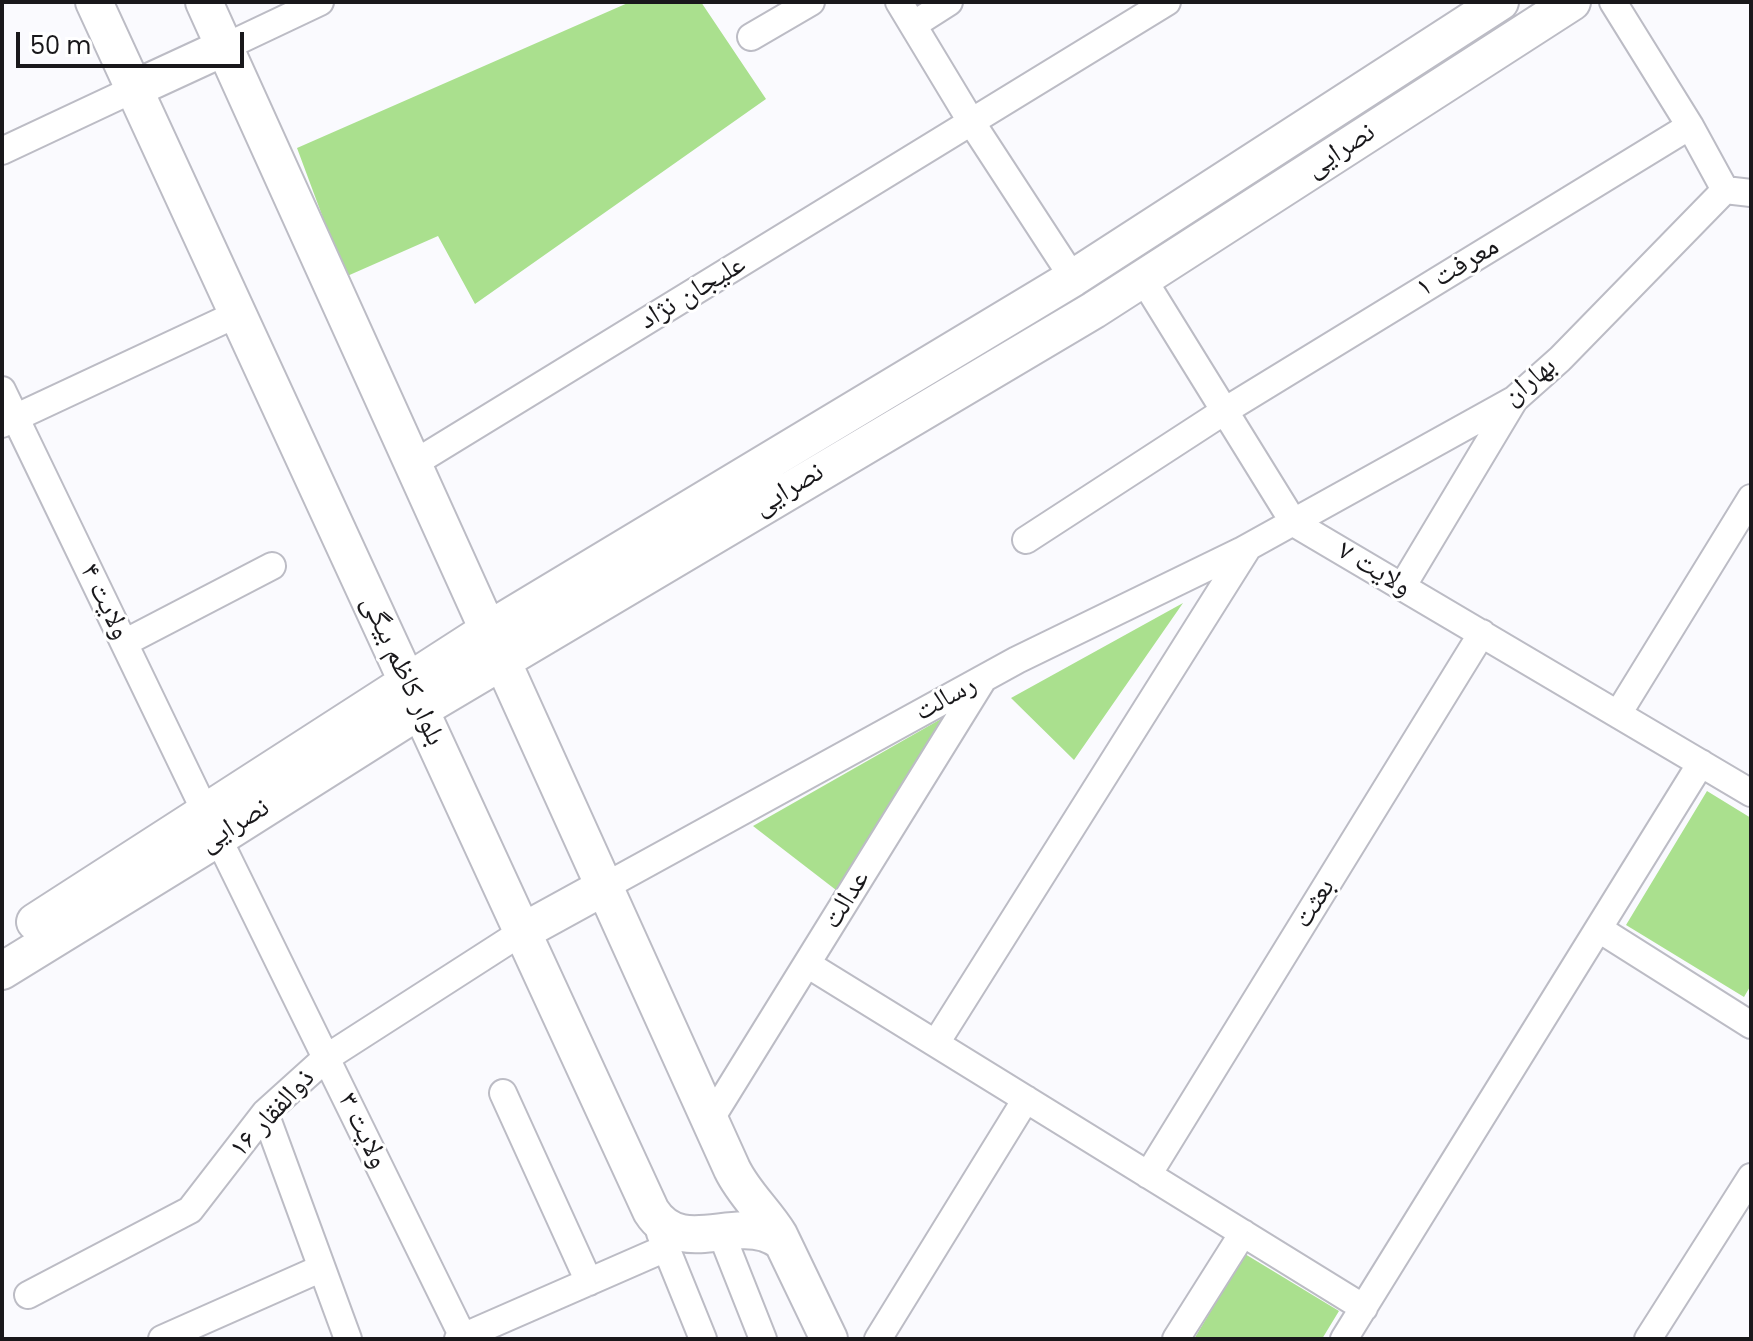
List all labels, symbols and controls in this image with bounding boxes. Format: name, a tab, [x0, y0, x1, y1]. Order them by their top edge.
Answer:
scale bar	[20, 16, 248, 66]
text: 50 m	[30, 29, 91, 62]
street label: نصرایی	[1300, 116, 1382, 186]
street label: معرفت ۱	[1411, 230, 1505, 306]
street label: علیجان نژاد	[634, 248, 752, 338]
street label: بهاران	[1496, 350, 1564, 414]
street label: نصرایی	[748, 456, 830, 524]
street label: ولایت ۷	[1331, 535, 1417, 605]
street label: ولایت ۴	[71, 559, 137, 645]
street label: بلوار کاظم بیگی	[353, 591, 451, 751]
street label: رسالت	[909, 669, 983, 729]
street label: نصرایی	[194, 792, 276, 860]
street label: عدالت	[816, 864, 878, 936]
street label: بعثت	[1287, 873, 1343, 935]
street label: ذوالفقار ۱۶	[223, 1063, 323, 1165]
street label: ولایت ۳	[329, 1088, 395, 1174]

